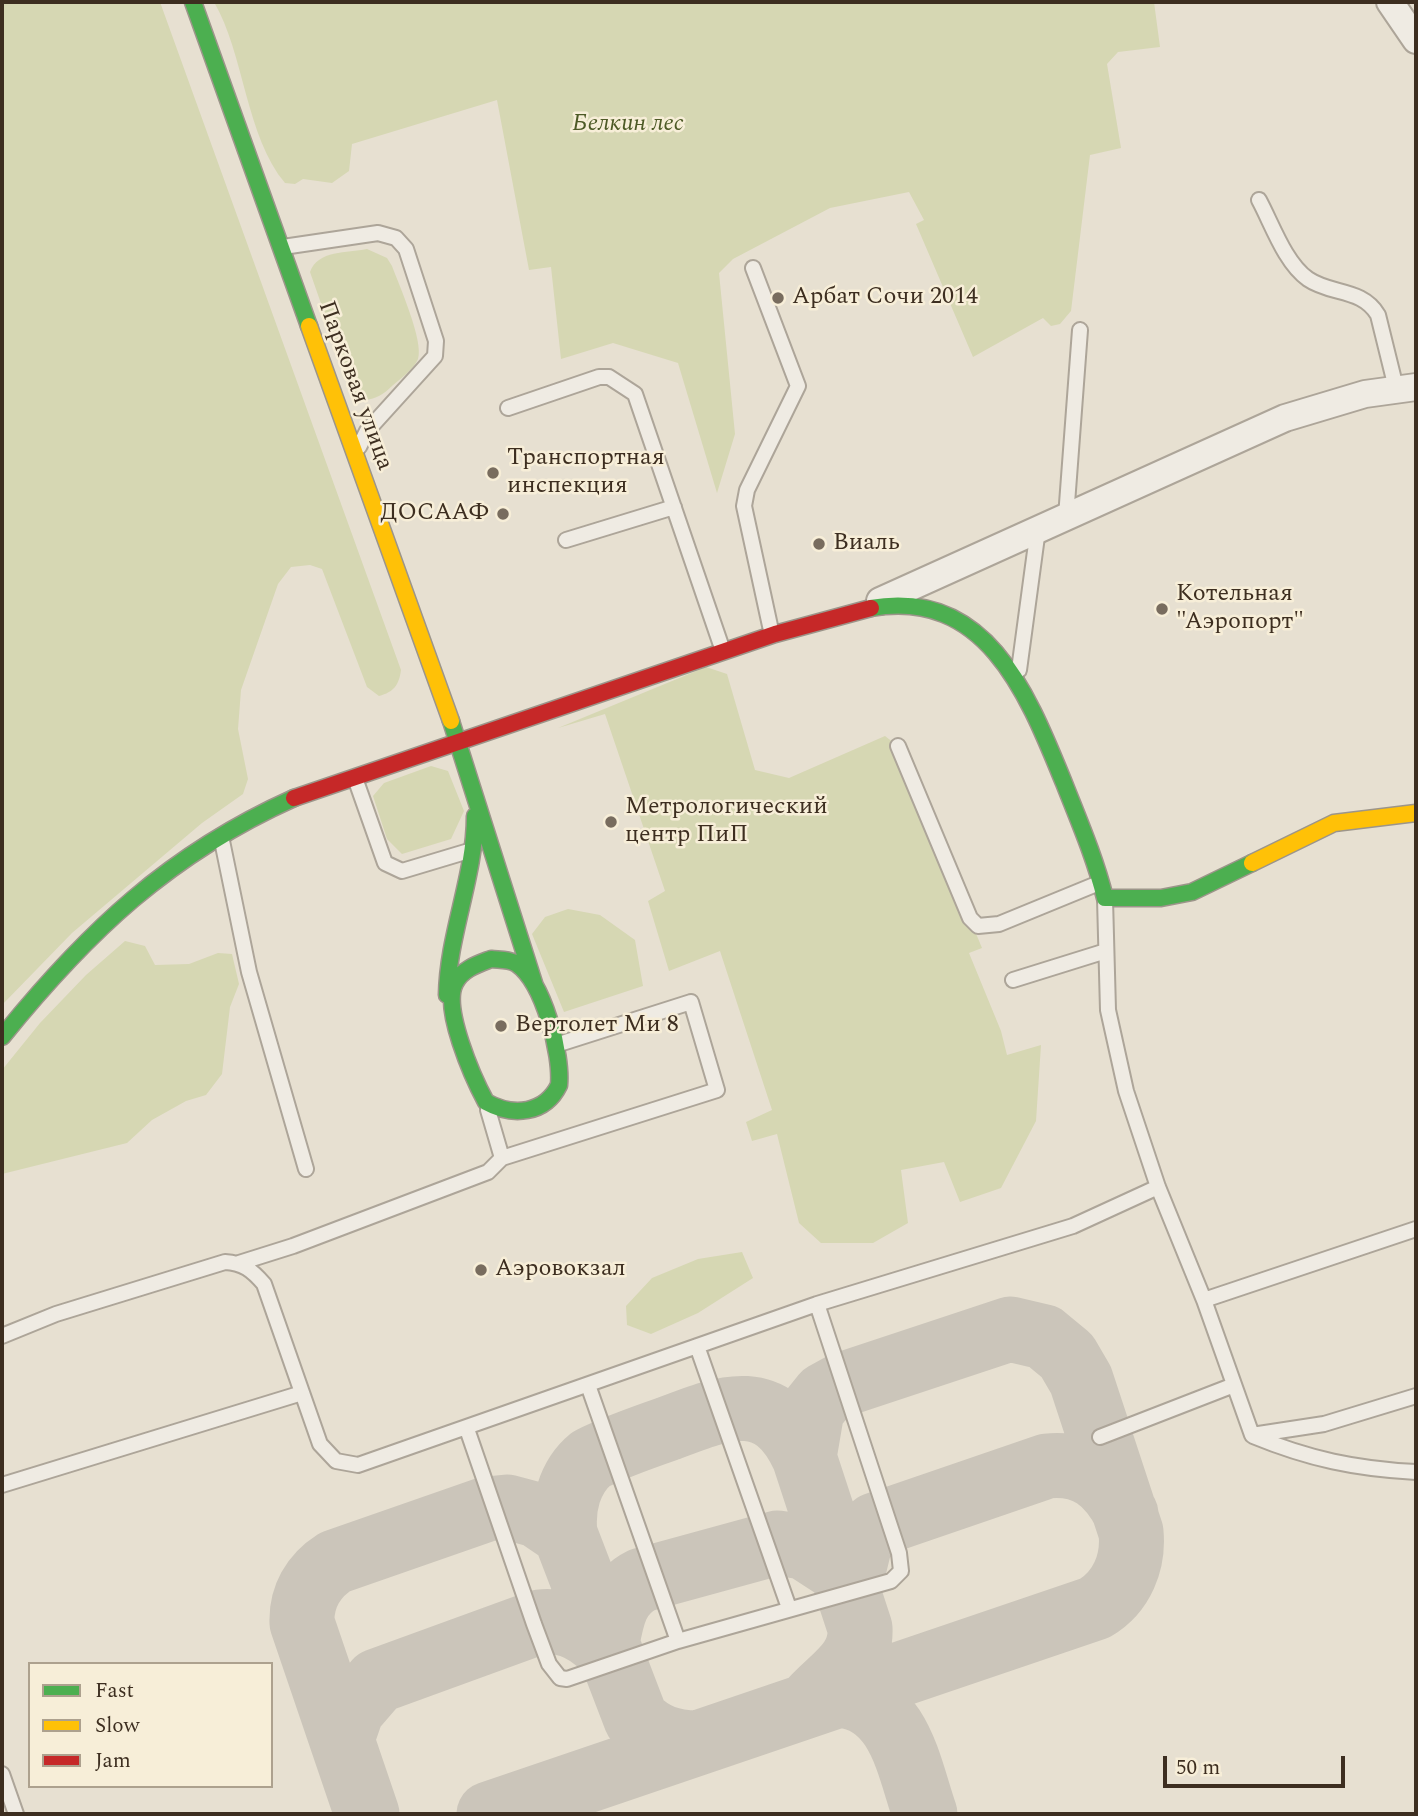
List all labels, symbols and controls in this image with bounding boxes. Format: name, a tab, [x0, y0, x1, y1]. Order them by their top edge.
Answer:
park label: Белкин лес	[572, 111, 684, 139]
place label: Арбат Сочи 2014	[792, 284, 978, 312]
marker: Арбат Сочи 2014	[770, 290, 786, 306]
street label: Парковая улица	[310, 297, 398, 475]
place label: Транспортная инспекция	[507, 445, 664, 501]
marker: Транспортная инспекция	[485, 465, 501, 481]
place label: ДОСААФ	[380, 500, 489, 528]
marker: ДОСААФ	[495, 506, 511, 522]
place label: Виаль	[833, 530, 900, 558]
marker: Виаль	[811, 536, 827, 552]
place label: Котельная "Аэропорт"	[1176, 581, 1304, 637]
marker: Котельная "Аэропорт"	[1154, 601, 1170, 617]
place label: Метрологический центр ПиП	[625, 794, 828, 850]
marker: Метрологический центр ПиП	[603, 814, 619, 830]
place label: Вертолет Ми 8	[515, 1012, 679, 1040]
marker: Вертолет Ми 8	[493, 1018, 509, 1034]
place label: Аэровокзал	[495, 1256, 626, 1284]
marker: Аэровокзал	[473, 1262, 489, 1278]
legend	[28, 1662, 273, 1788]
text: Fast	[95, 1675, 134, 1707]
text: Slow	[95, 1710, 139, 1742]
scale bar	[1166, 1742, 1348, 1786]
text: Jam	[95, 1745, 131, 1777]
text: 50 m	[1176, 1752, 1220, 1784]

